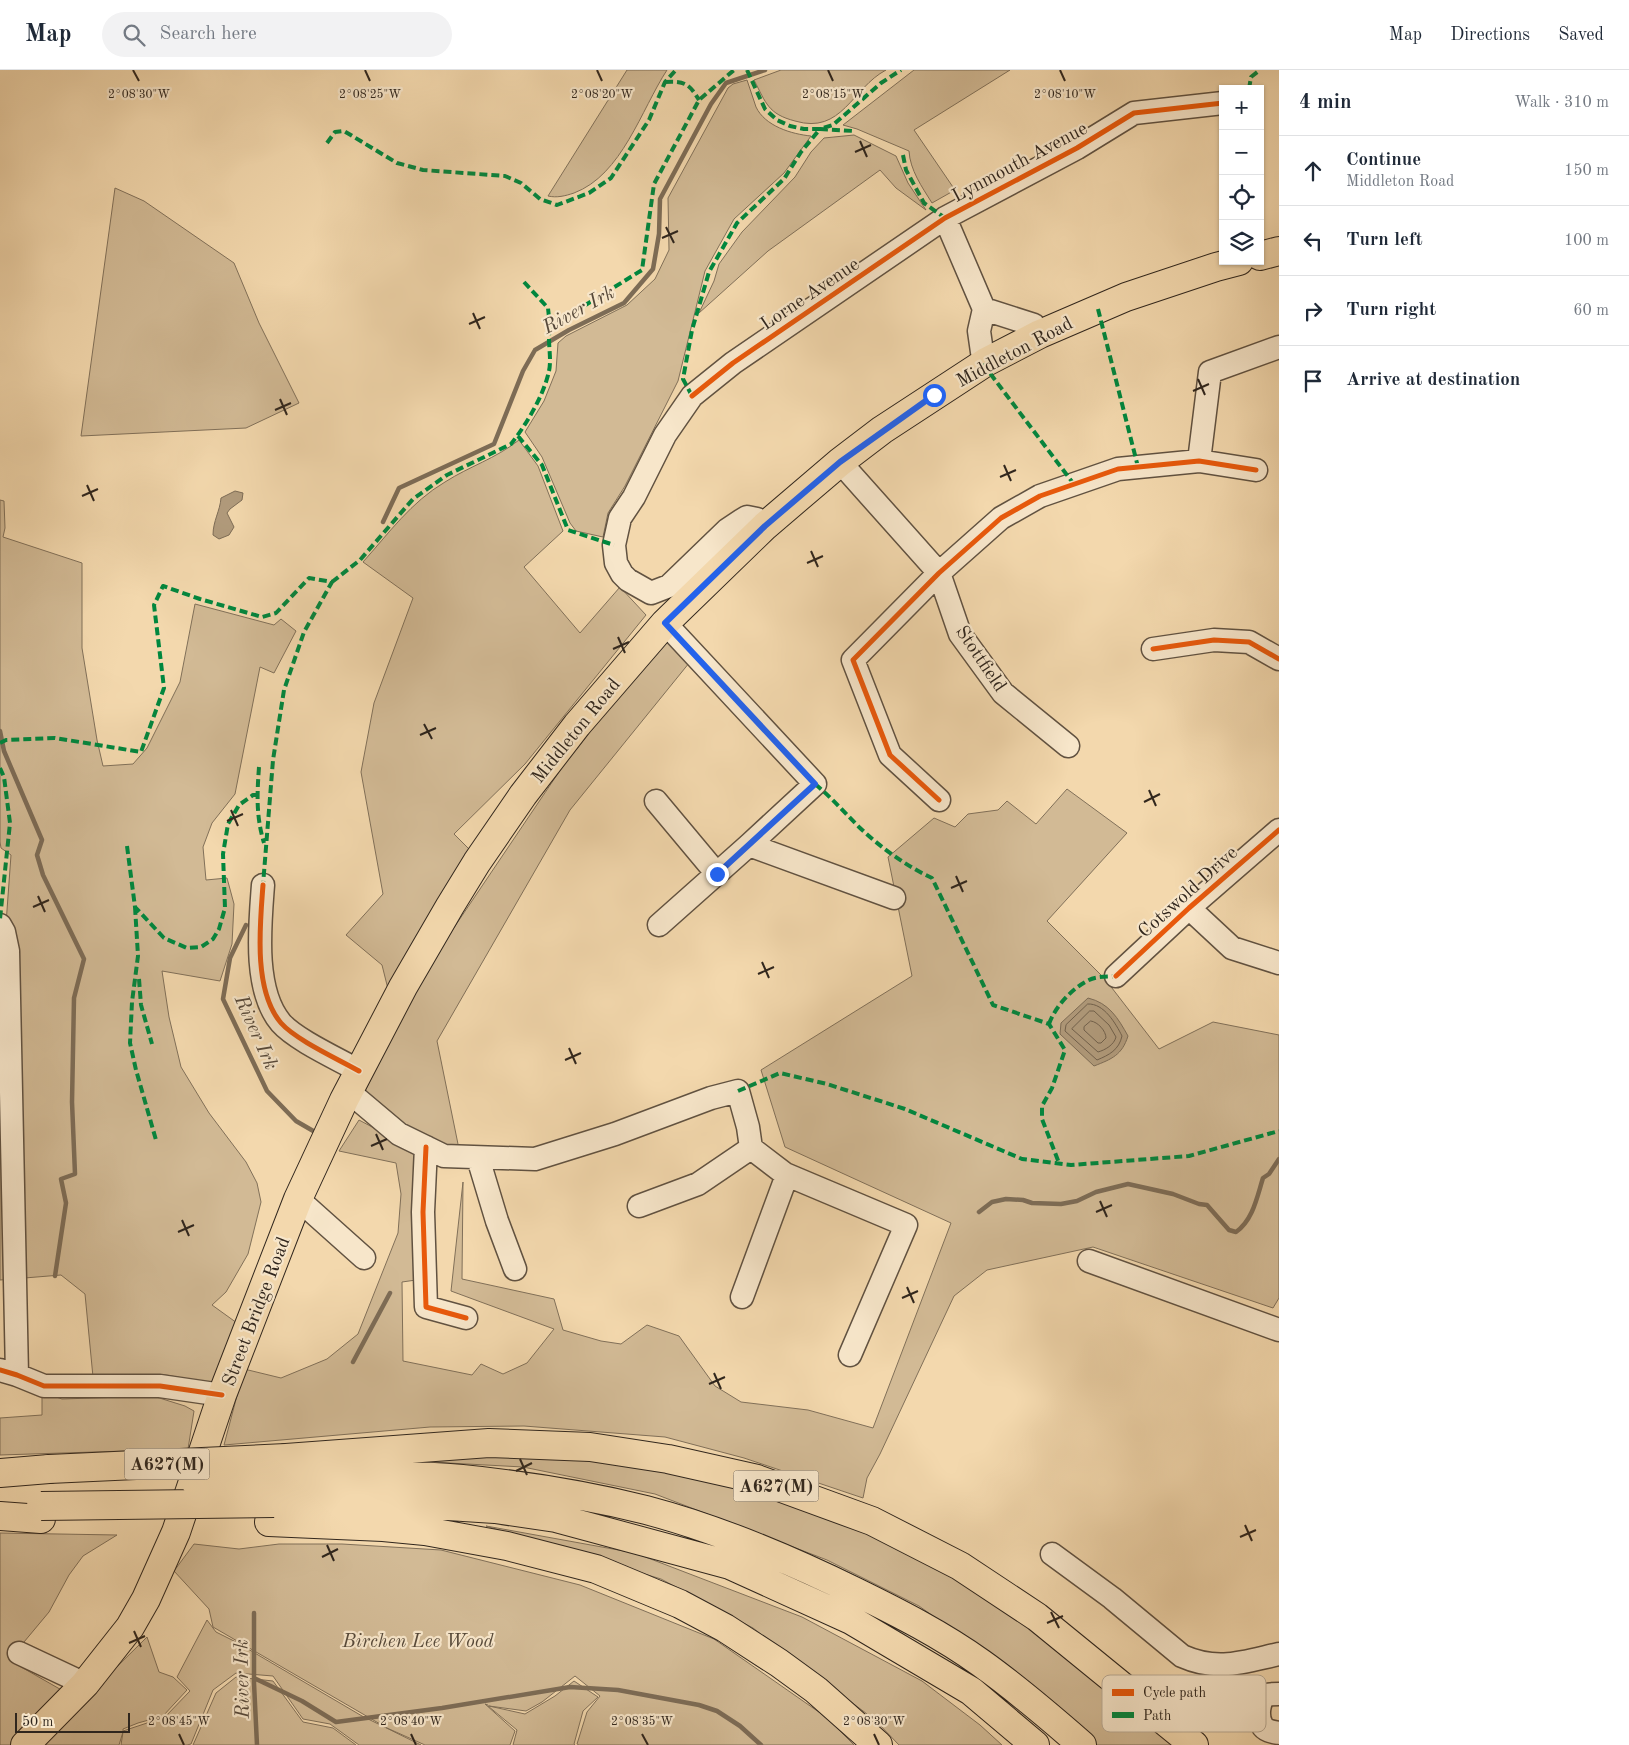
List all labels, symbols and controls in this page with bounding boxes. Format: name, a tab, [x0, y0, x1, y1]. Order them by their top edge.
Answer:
search box	[102, 12, 452, 57]
icon: search	[120, 21, 148, 49]
text: Map	[25, 23, 72, 47]
text: Search here	[160, 25, 257, 44]
text: Map	[1389, 26, 1422, 44]
text: Directions	[1450, 26, 1530, 44]
text: Saved	[1558, 26, 1604, 44]
map controls	[1219, 85, 1264, 265]
button: +	[1219, 85, 1264, 130]
text: 2°08'25"W	[339, 88, 401, 101]
text: 2°08'15"W	[802, 88, 864, 101]
text: 2°08'30"W	[108, 89, 170, 101]
text: 2°08'20"W	[571, 89, 633, 101]
text: 2°08'10"W	[1034, 89, 1096, 101]
text: 4 min	[1299, 92, 1352, 113]
text: Walk · 310 m	[1514, 95, 1609, 111]
street label: Lynmouth Avenue	[949, 120, 1091, 207]
button: −	[1219, 130, 1264, 175]
text: Continue	[1346, 151, 1421, 170]
icon: ahead	[1299, 157, 1327, 185]
text: 150 m	[1564, 163, 1609, 179]
text: Middleton Road	[1346, 174, 1454, 190]
button: locate	[1219, 175, 1264, 220]
button: layers	[1219, 220, 1264, 265]
icon: left	[1299, 227, 1327, 255]
text: Turn left	[1346, 231, 1423, 250]
text: 100 m	[1564, 233, 1609, 249]
street label: Lorne Avenue	[758, 255, 863, 335]
water label: River Irk	[539, 283, 619, 339]
icon: right	[1299, 297, 1327, 325]
text: Turn right	[1346, 301, 1436, 320]
text: 60 m	[1573, 303, 1609, 319]
street label: Middleton Road	[954, 315, 1077, 392]
icon: arrive	[1299, 367, 1327, 395]
text: Arrive at destination	[1346, 371, 1520, 390]
route start	[923, 384, 946, 407]
street label: Stottfield	[951, 623, 1009, 696]
street label: Middleton Road	[529, 676, 625, 788]
street label: Cotswold Drive	[1135, 844, 1242, 942]
route end	[706, 863, 729, 886]
water label: River Irk	[229, 992, 281, 1073]
street label: Street Bridge Road	[220, 1235, 295, 1389]
road number: A627(M)	[124, 1448, 210, 1480]
road number: A627(M)	[734, 1470, 818, 1502]
park label: Birchen Lee Wood	[341, 1633, 495, 1652]
water label: River Irk	[232, 1639, 254, 1720]
legend	[1102, 1675, 1266, 1732]
text: Cycle path	[1143, 1686, 1206, 1700]
text: Path	[1143, 1709, 1172, 1723]
scale bar	[15, 1710, 130, 1733]
text: 50 m	[22, 1715, 53, 1729]
text: 2°08'45"W	[148, 1715, 210, 1728]
text: 2°08'35"W	[611, 1715, 673, 1728]
text: 2°08'40"W	[380, 1716, 442, 1728]
text: 2°08'30"W	[843, 1716, 905, 1728]

